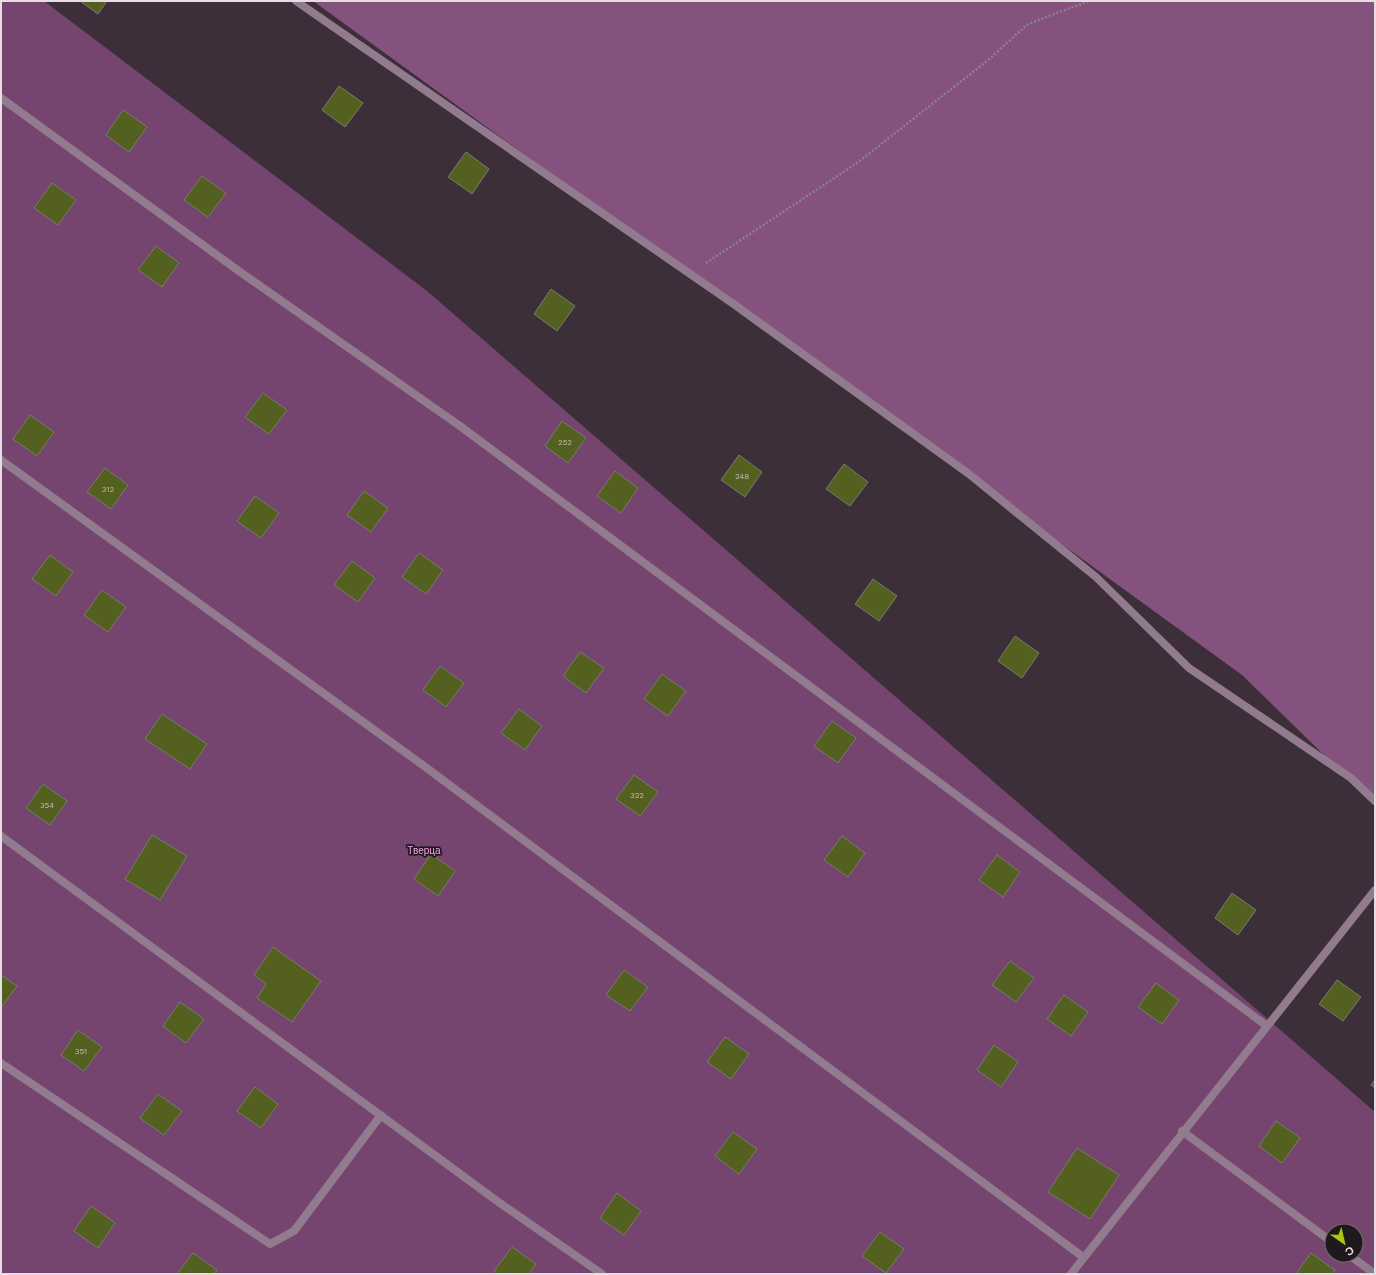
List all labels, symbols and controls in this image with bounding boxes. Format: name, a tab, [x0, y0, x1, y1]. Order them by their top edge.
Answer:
house number: 252	[558, 438, 572, 447]
house number: 248	[735, 472, 749, 481]
house number: 312	[102, 485, 115, 494]
house number: 322	[630, 791, 644, 800]
house number: 354	[40, 801, 54, 810]
park label: Тверца	[407, 845, 441, 856]
house number: 351	[75, 1047, 87, 1056]
north arrow	[1324, 1223, 1364, 1263]
text: С	[1342, 1243, 1356, 1259]

